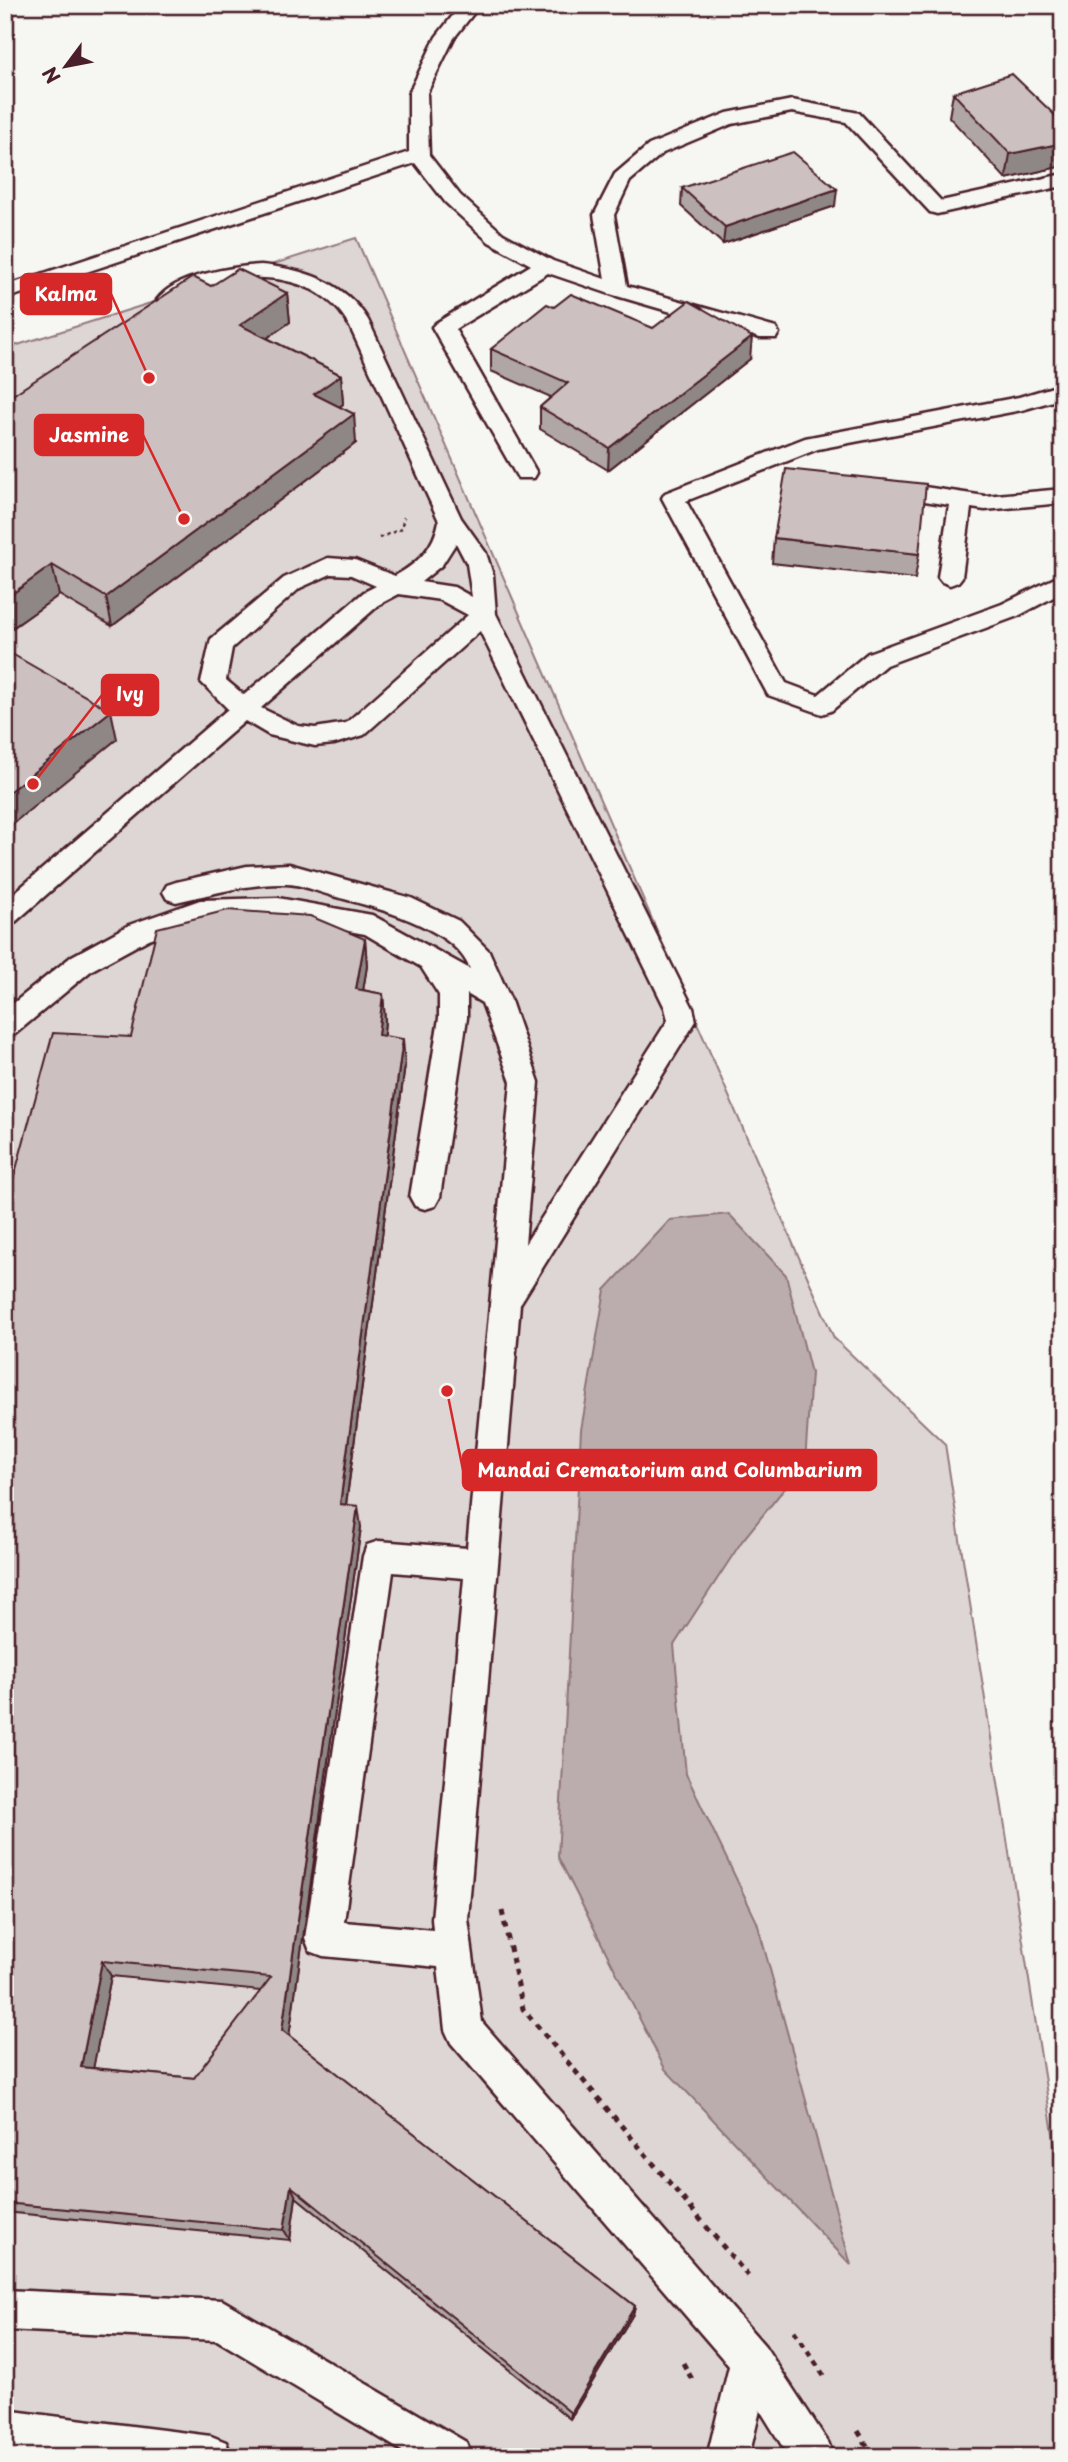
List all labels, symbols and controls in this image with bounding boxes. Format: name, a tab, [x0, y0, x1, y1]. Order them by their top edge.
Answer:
north arrow	[32, 32, 102, 102]
text: N	[35, 62, 67, 89]
callout: Kalma	[21, 274, 111, 314]
text: Kalma	[35, 279, 97, 307]
callout: Jasmine	[35, 415, 143, 455]
text: Jasmine	[49, 420, 129, 448]
callout: Ivy	[102, 675, 158, 715]
text: Ivy	[116, 679, 144, 707]
callout: Mandai Crematorium and Columbarium	[463, 1450, 876, 1490]
text: Mandai Crematorium and Columbarium	[477, 1455, 863, 1483]

